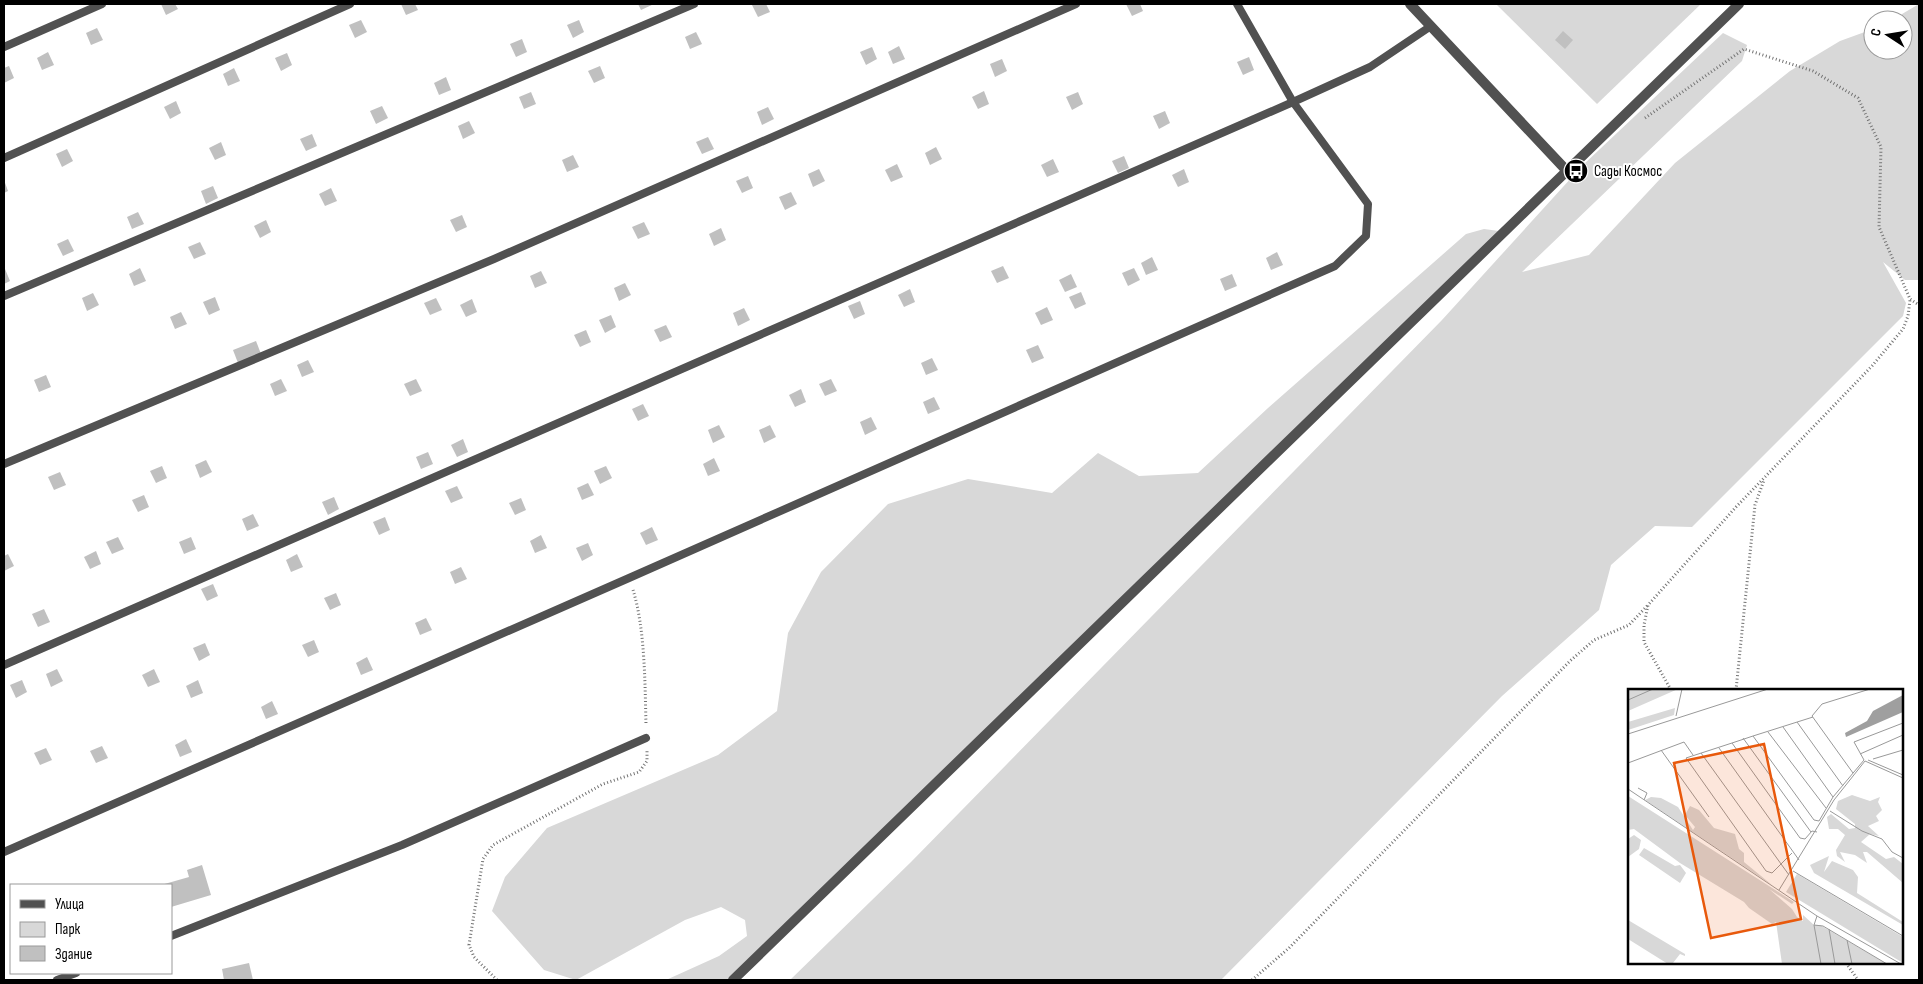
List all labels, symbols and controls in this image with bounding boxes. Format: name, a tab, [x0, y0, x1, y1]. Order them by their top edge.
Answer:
north arrow	[1863, 10, 1913, 60]
text: С	[1867, 27, 1885, 38]
bus stop icon: Сады Космос	[1563, 158, 1589, 184]
place label: Сады Космос	[1594, 162, 1662, 181]
inset map	[1628, 689, 1903, 964]
legend	[10, 884, 172, 974]
text: Улица	[55, 895, 84, 914]
text: Парк	[55, 920, 81, 939]
text: Здание	[55, 945, 92, 964]

